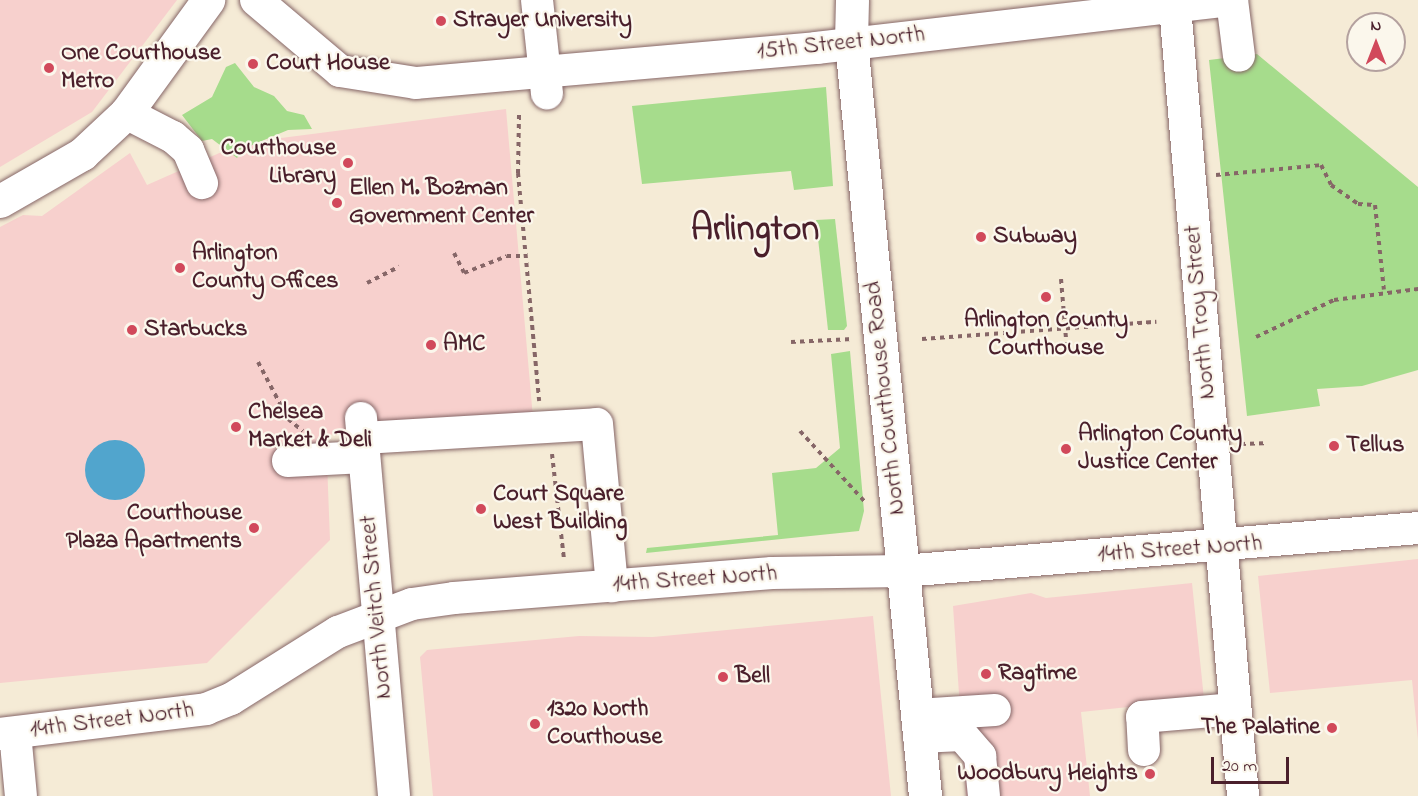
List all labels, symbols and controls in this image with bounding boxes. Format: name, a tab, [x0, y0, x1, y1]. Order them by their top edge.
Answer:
place label: Strayer University	[453, 7, 632, 35]
north arrow	[1346, 12, 1406, 72]
marker: Strayer University	[434, 14, 448, 28]
text: N	[1371, 14, 1381, 38]
street label: 15th Street North	[756, 21, 926, 67]
place label: One Courthouse Metro	[61, 40, 221, 96]
place label: Court House	[266, 50, 390, 78]
marker: Court House	[244, 55, 262, 73]
marker: One Courthouse Metro	[42, 61, 56, 75]
place label: Courthouse Library	[221, 135, 336, 191]
marker: Courthouse Library	[341, 156, 355, 170]
place label: Ellen M. Bozman Government Center	[349, 175, 534, 231]
marker: Ellen M. Bozman Government Center	[330, 196, 344, 210]
district label: Arlington	[691, 209, 819, 253]
place label: Subway	[993, 223, 1077, 251]
street label: North Troy Street	[1179, 224, 1223, 400]
marker: Subway	[974, 230, 988, 244]
place label: Arlington County Offices	[192, 240, 338, 296]
marker: Arlington County Offices	[173, 261, 187, 275]
street label: North Courthouse Road	[859, 280, 913, 516]
marker: Arlington County Courthouse	[1039, 290, 1053, 304]
place label: Arlington County Courthouse	[964, 307, 1128, 363]
place label: Starbucks	[144, 316, 248, 344]
marker: Starbucks	[125, 323, 139, 337]
place label: AMC	[443, 331, 486, 359]
marker: AMC	[424, 338, 438, 352]
place label: Chelsea Market & Deli	[248, 399, 372, 455]
marker: Chelsea Market & Deli	[229, 420, 243, 434]
place label: Arlington County Justice Center	[1078, 421, 1242, 477]
place label: Tellus	[1346, 432, 1404, 460]
marker: Tellus	[1327, 439, 1341, 453]
marker: Arlington County Justice Center	[1059, 442, 1073, 456]
place label: Court Square West Building	[493, 481, 627, 537]
place label: Courthouse Plaza Apartments	[66, 500, 242, 556]
marker: Court Square West Building	[474, 502, 488, 516]
street label: North Veitch Street	[355, 514, 399, 700]
marker: Courthouse Plaza Apartments	[247, 521, 261, 535]
street label: 14th Street North	[1097, 530, 1263, 570]
street label: 14th Street North	[612, 560, 778, 600]
place label: Ragtime	[998, 660, 1077, 688]
place label: Bell	[735, 663, 770, 691]
marker: Ragtime	[979, 667, 993, 681]
marker: Bell	[716, 670, 730, 684]
place label: 1320 North Courthouse	[547, 696, 662, 752]
street label: 14th Street North	[28, 697, 196, 745]
place label: The Palatine	[1201, 714, 1320, 742]
marker: 1320 North Courthouse	[528, 717, 542, 731]
marker: The Palatine	[1325, 721, 1339, 735]
scale bar	[1214, 745, 1292, 783]
text: 20 m	[1222, 754, 1257, 780]
place label: Woodbury Heights	[957, 760, 1138, 788]
marker: Woodbury Heights	[1143, 767, 1157, 781]

